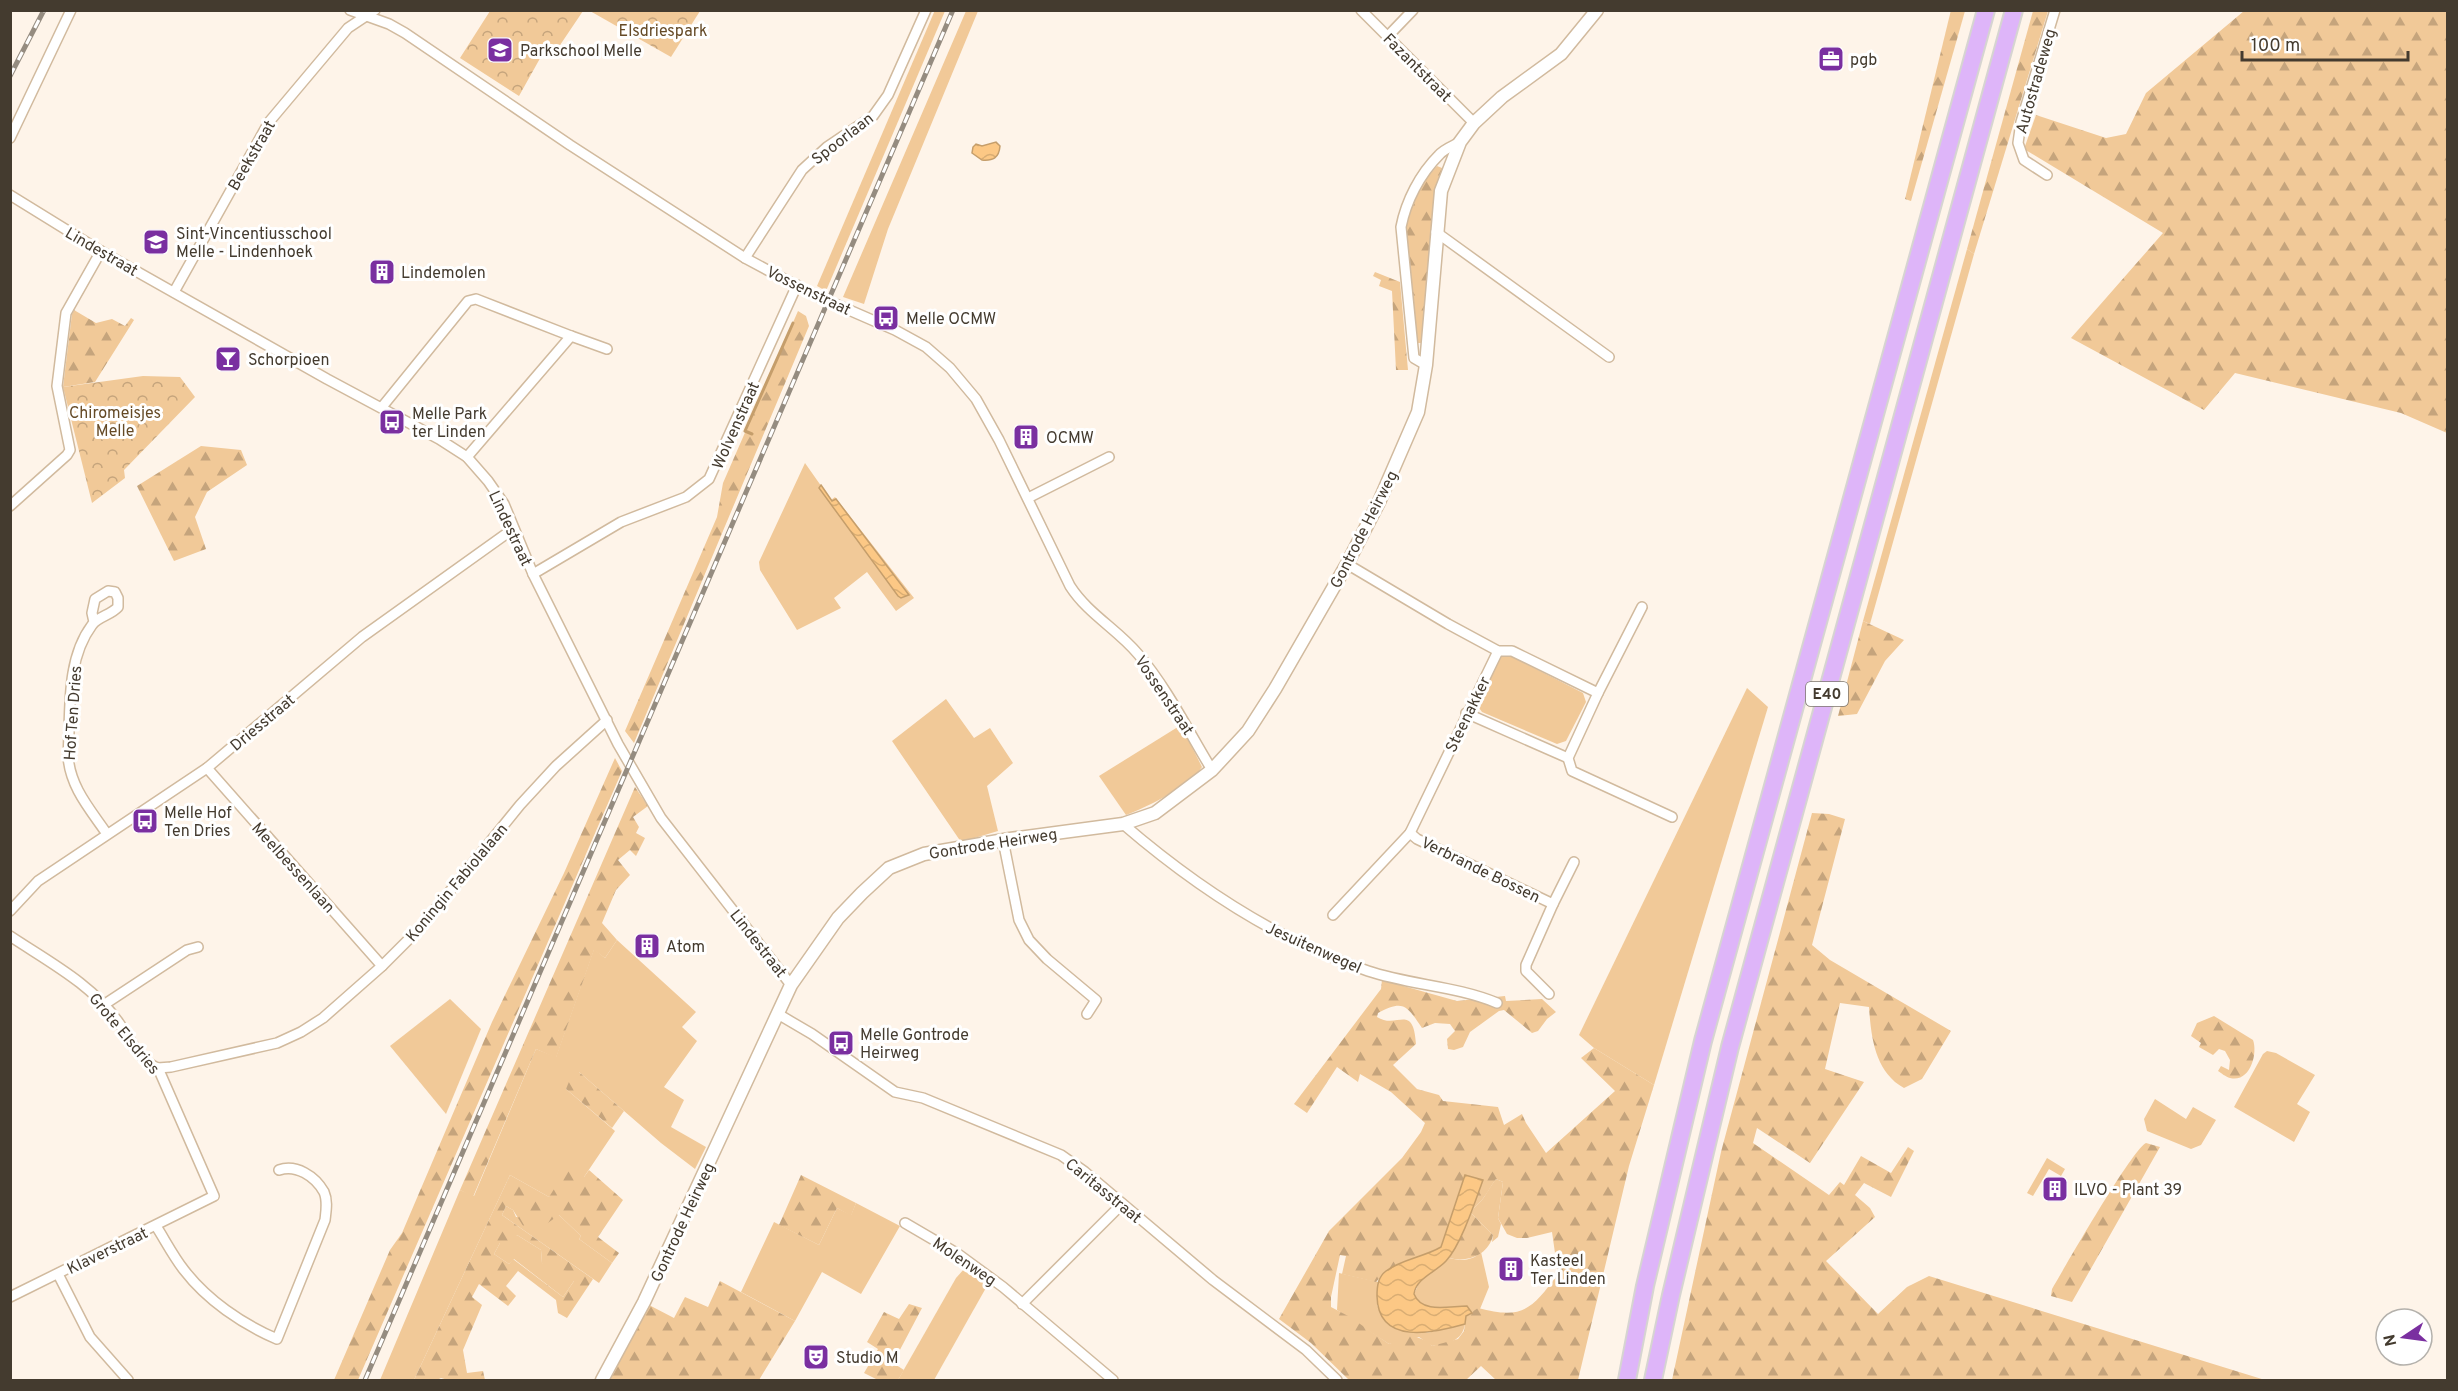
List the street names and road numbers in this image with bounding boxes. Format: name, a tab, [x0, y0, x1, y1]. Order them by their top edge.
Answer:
street label: Autostradeweg	[2012, 27, 2061, 136]
street label: Fazantstraat	[1378, 30, 1455, 107]
street label: Spoorlaan	[808, 109, 878, 170]
street label: Beekstraat	[225, 117, 281, 195]
street label: Lindestraat	[61, 224, 141, 282]
street label: Vossenstraat	[763, 263, 854, 321]
street label: Wolvenstraat	[709, 379, 765, 473]
street label: Gontrode Heirweg	[1326, 468, 1403, 592]
street label: Lindestraat	[483, 488, 535, 570]
street label: Vossenstraat	[1129, 653, 1197, 740]
street label: Hof Ten Dries	[61, 665, 87, 761]
street label: Steenakker	[1442, 674, 1496, 756]
road number: E40	[1806, 682, 1848, 706]
street label: Driesstraat	[227, 691, 300, 756]
street label: Meelbessenlaan	[247, 819, 338, 918]
street label: Koningin Fabiolalaan	[402, 820, 513, 946]
street label: Gontrode Heirweg	[928, 825, 1059, 865]
street label: Verbrande Bossen	[1417, 833, 1543, 908]
street label: Lindestraat	[725, 906, 790, 982]
street label: Jesuitenwegel	[1262, 919, 1364, 979]
street label: Grote Elsdries	[84, 990, 163, 1079]
street label: Caritasstraat	[1061, 1155, 1145, 1228]
street label: Gontrode Heirweg	[647, 1160, 720, 1286]
street label: Klaverstraat	[64, 1224, 152, 1280]
street label: Molenweg	[928, 1234, 1000, 1291]

